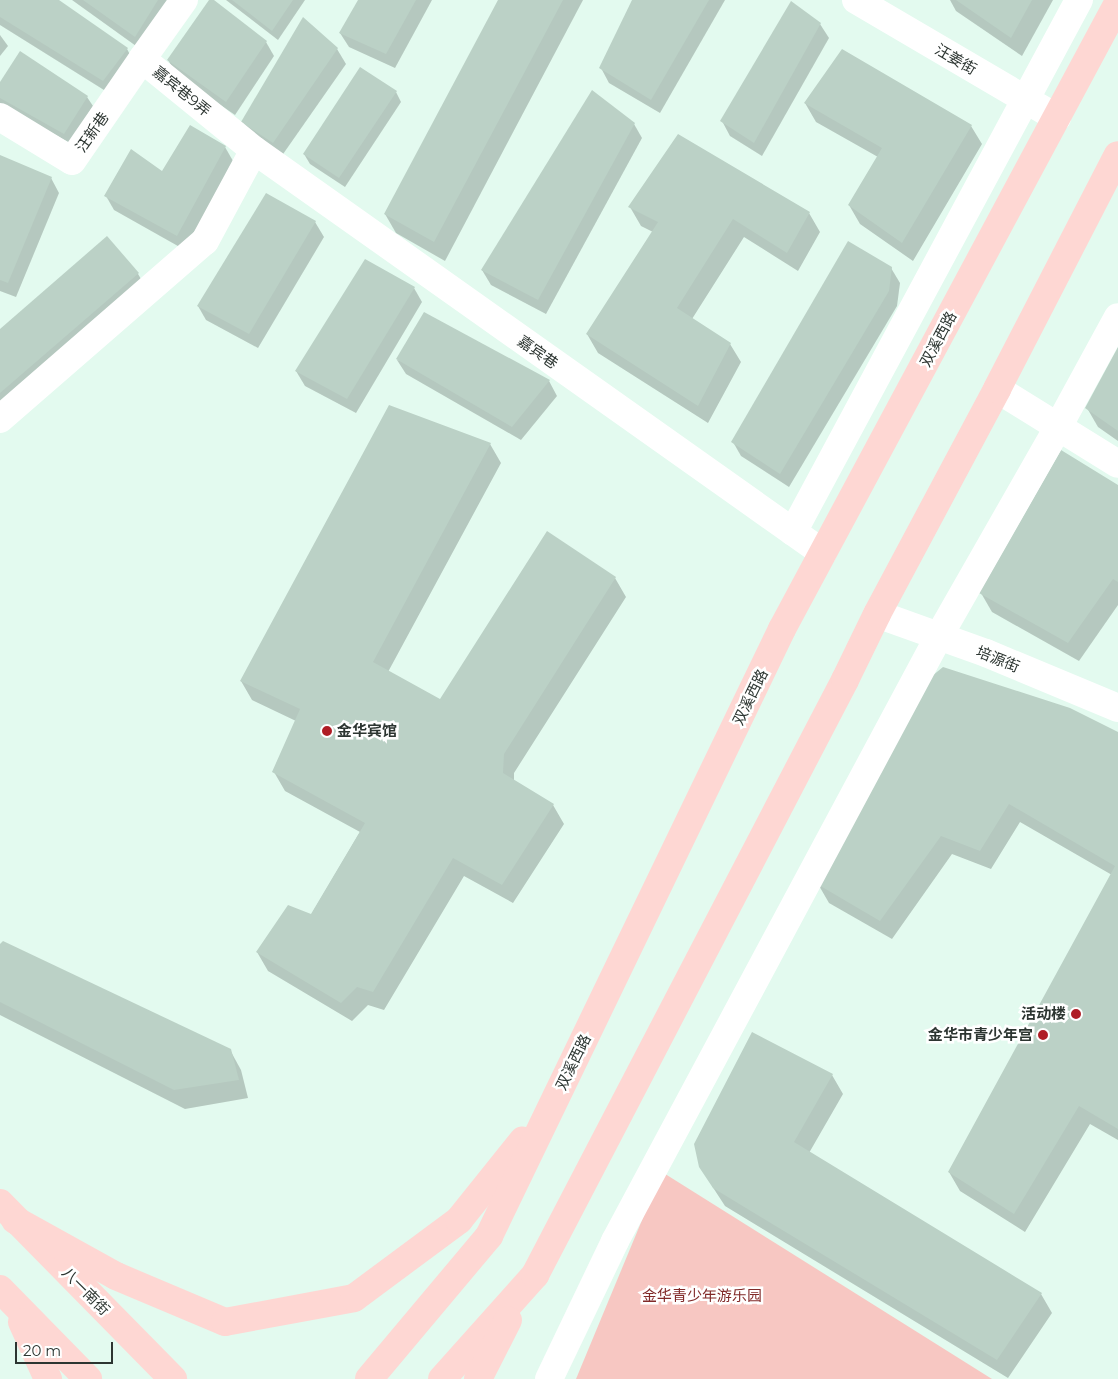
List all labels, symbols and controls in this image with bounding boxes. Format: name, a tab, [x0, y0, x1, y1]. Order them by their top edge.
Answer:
street label: 汪姜街	[932, 40, 980, 78]
street label: 嘉宾巷9弄	[149, 62, 215, 120]
street label: 汪新巷	[72, 108, 112, 156]
street label: 双溪西路	[916, 308, 960, 370]
street label: 嘉宾巷	[514, 332, 562, 372]
street label: 培源街	[974, 642, 1022, 676]
street label: 双溪西路	[729, 666, 771, 728]
place label: 金华宾馆	[337, 722, 397, 740]
marker: 金华宾馆	[321, 725, 333, 737]
place label: 活动楼	[1021, 1005, 1066, 1023]
marker: 活动楼	[1070, 1008, 1082, 1020]
place label: 金华市青少年宫	[928, 1026, 1033, 1044]
marker: 金华市青少年宫	[1037, 1029, 1049, 1041]
street label: 双溪西路	[552, 1031, 594, 1093]
street label: 八一南街	[58, 1263, 114, 1319]
park label: 金华青少年游乐园	[642, 1287, 762, 1305]
scale bar	[18, 1332, 115, 1364]
text: 20 m	[23, 1341, 61, 1360]

